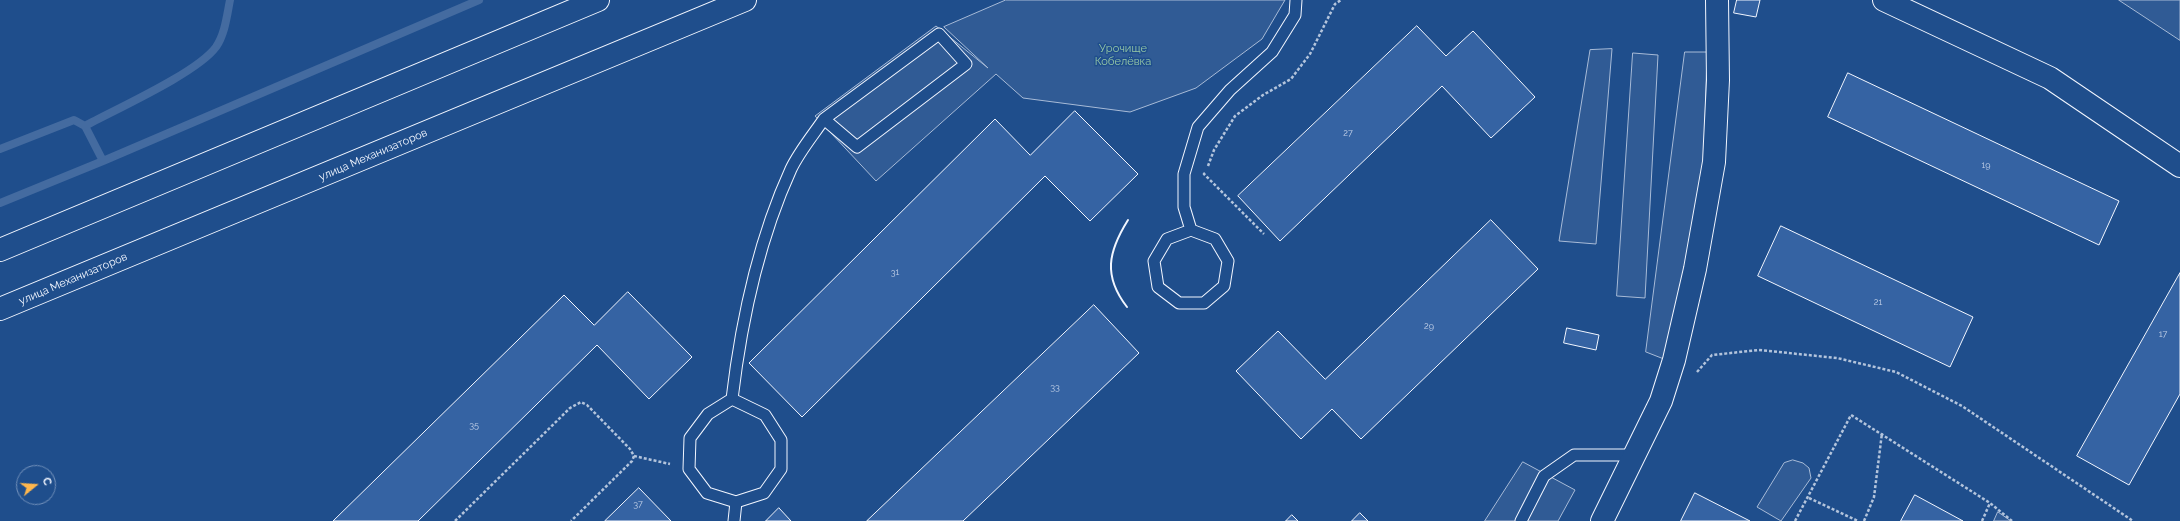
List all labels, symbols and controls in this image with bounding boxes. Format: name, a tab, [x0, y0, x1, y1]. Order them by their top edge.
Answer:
park label: Урочище Кобелёвка	[1095, 42, 1151, 68]
street label: улица Механизаторов	[317, 126, 429, 184]
house number: 27	[1343, 128, 1353, 138]
house number: 19	[1981, 160, 1991, 170]
street label: улица Механизаторов	[17, 250, 129, 308]
house number: 31	[891, 267, 899, 277]
house number: 21	[1874, 297, 1882, 307]
house number: 29	[1424, 321, 1434, 331]
house number: 17	[2159, 329, 2167, 339]
house number: 33	[1050, 382, 1060, 392]
house number: 35	[469, 420, 479, 430]
north arrow	[16, 465, 56, 505]
text: С	[40, 476, 54, 487]
house number: 37	[633, 499, 643, 509]

